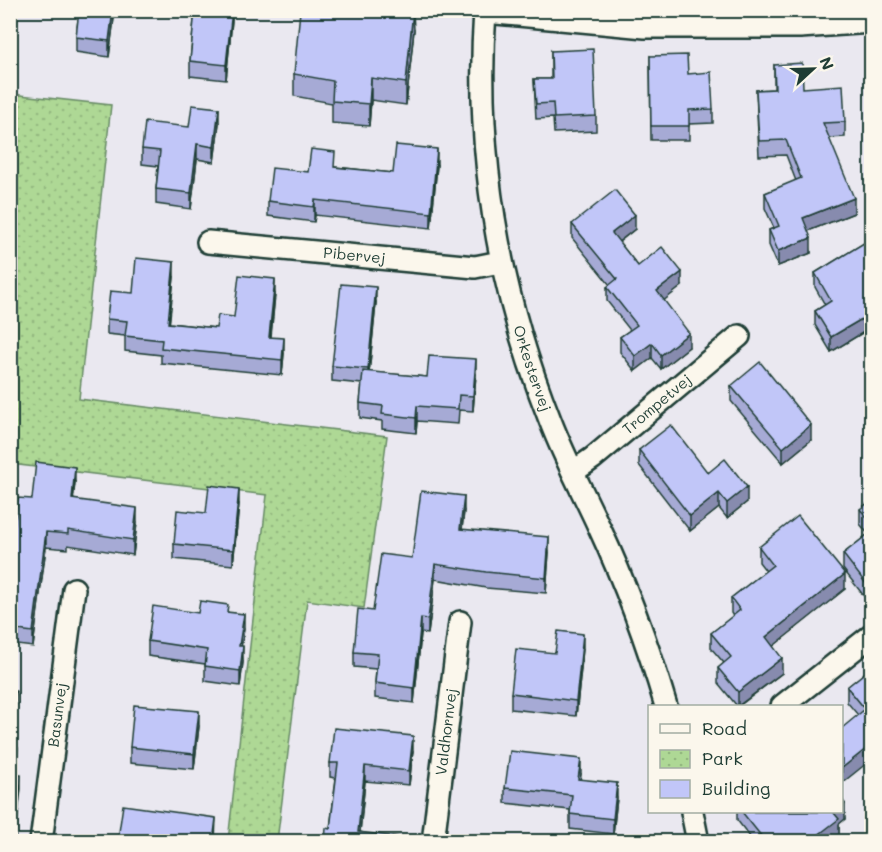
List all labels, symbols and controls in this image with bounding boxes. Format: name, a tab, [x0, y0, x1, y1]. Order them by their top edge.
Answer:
north arrow	[783, 39, 843, 99]
text: N	[815, 54, 839, 73]
street label: Pibervej	[322, 242, 386, 268]
street label: Orkestervej	[509, 323, 557, 414]
street label: Trompetvej	[618, 369, 695, 438]
street label: Basunvej	[42, 682, 71, 748]
street label: Valdhornvej	[430, 687, 461, 776]
legend	[648, 705, 843, 813]
text: Road	[702, 716, 747, 740]
text: Park	[702, 746, 743, 770]
text: Building	[702, 776, 770, 800]

